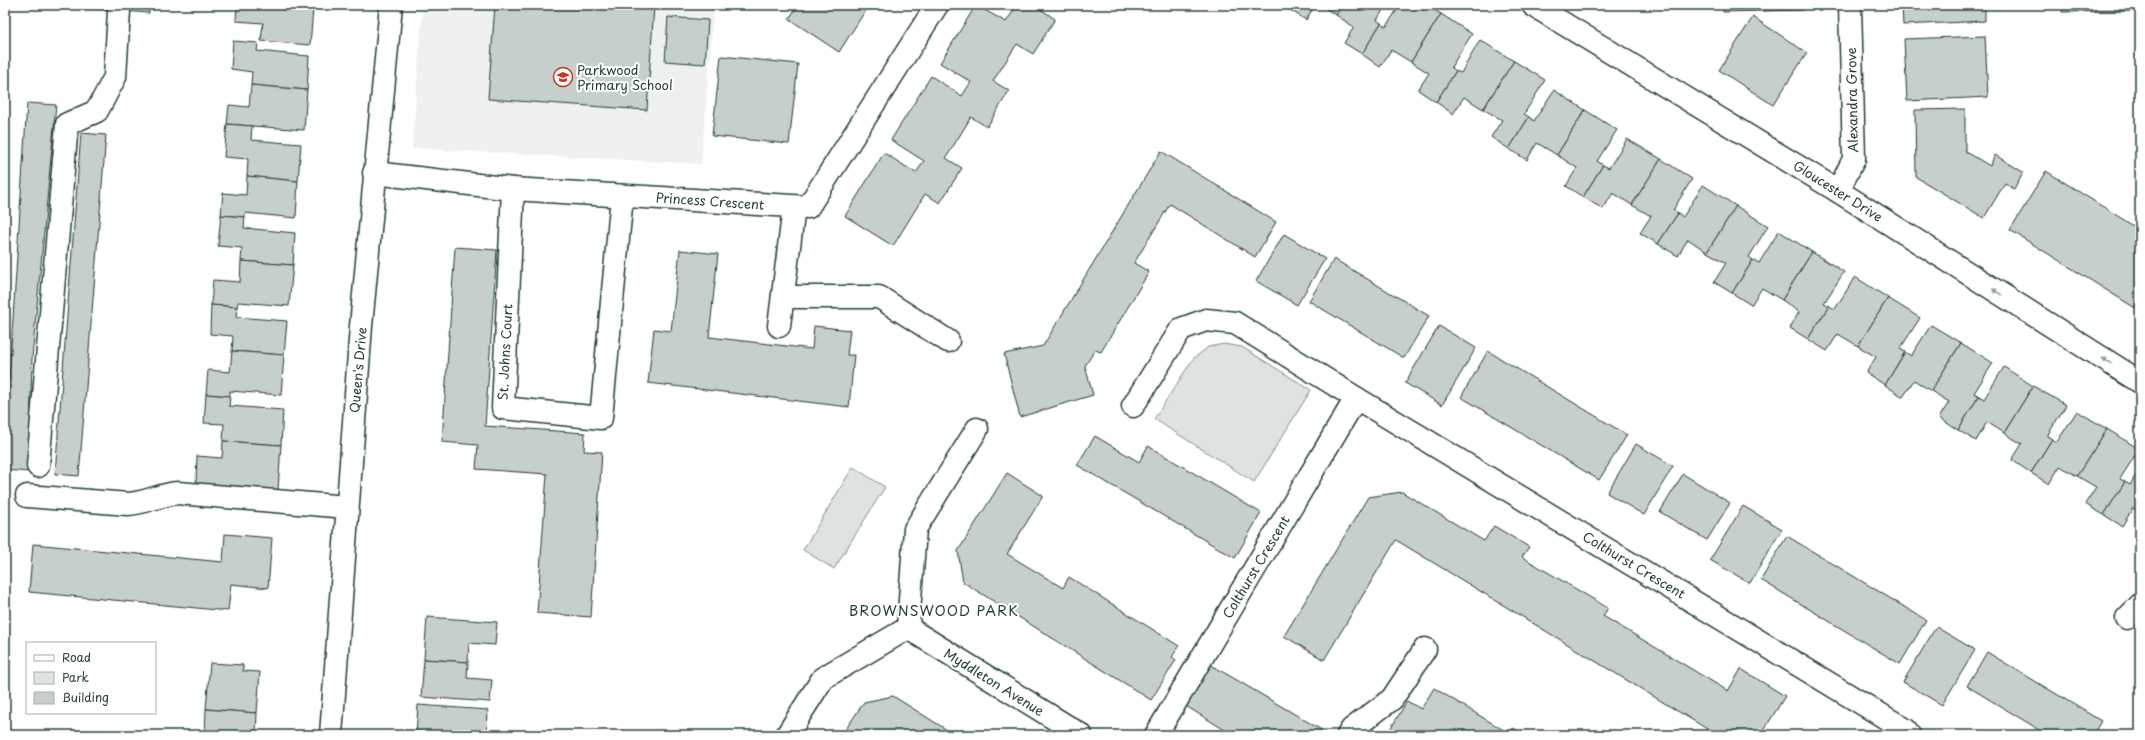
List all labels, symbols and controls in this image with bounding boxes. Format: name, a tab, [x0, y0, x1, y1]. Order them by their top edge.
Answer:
street label: Alexandra Grove	[1841, 47, 1862, 153]
place label: Parkwood Primary School	[577, 60, 673, 94]
school or university icon: Parkwood Primary School	[552, 66, 574, 88]
street label: Gloucester Drive	[1790, 155, 1887, 226]
street label: Princess Crescent	[655, 187, 765, 214]
one-way arrow	[1991, 288, 2003, 295]
street label: St. Johns Court	[492, 303, 517, 401]
street label: Queen's Drive	[344, 326, 371, 414]
one-way arrow	[2102, 357, 2112, 365]
street label: Colthurst Crescent	[1217, 512, 1294, 622]
street label: Colthurst Crescent	[1579, 526, 1689, 603]
district label: BROWNSWOOD PARK	[849, 600, 1019, 621]
legend	[26, 642, 156, 714]
street label: Myddleton Avenue	[941, 643, 1048, 720]
text: Road	[62, 648, 91, 666]
text: Park	[62, 668, 89, 686]
text: Building	[62, 688, 109, 706]

